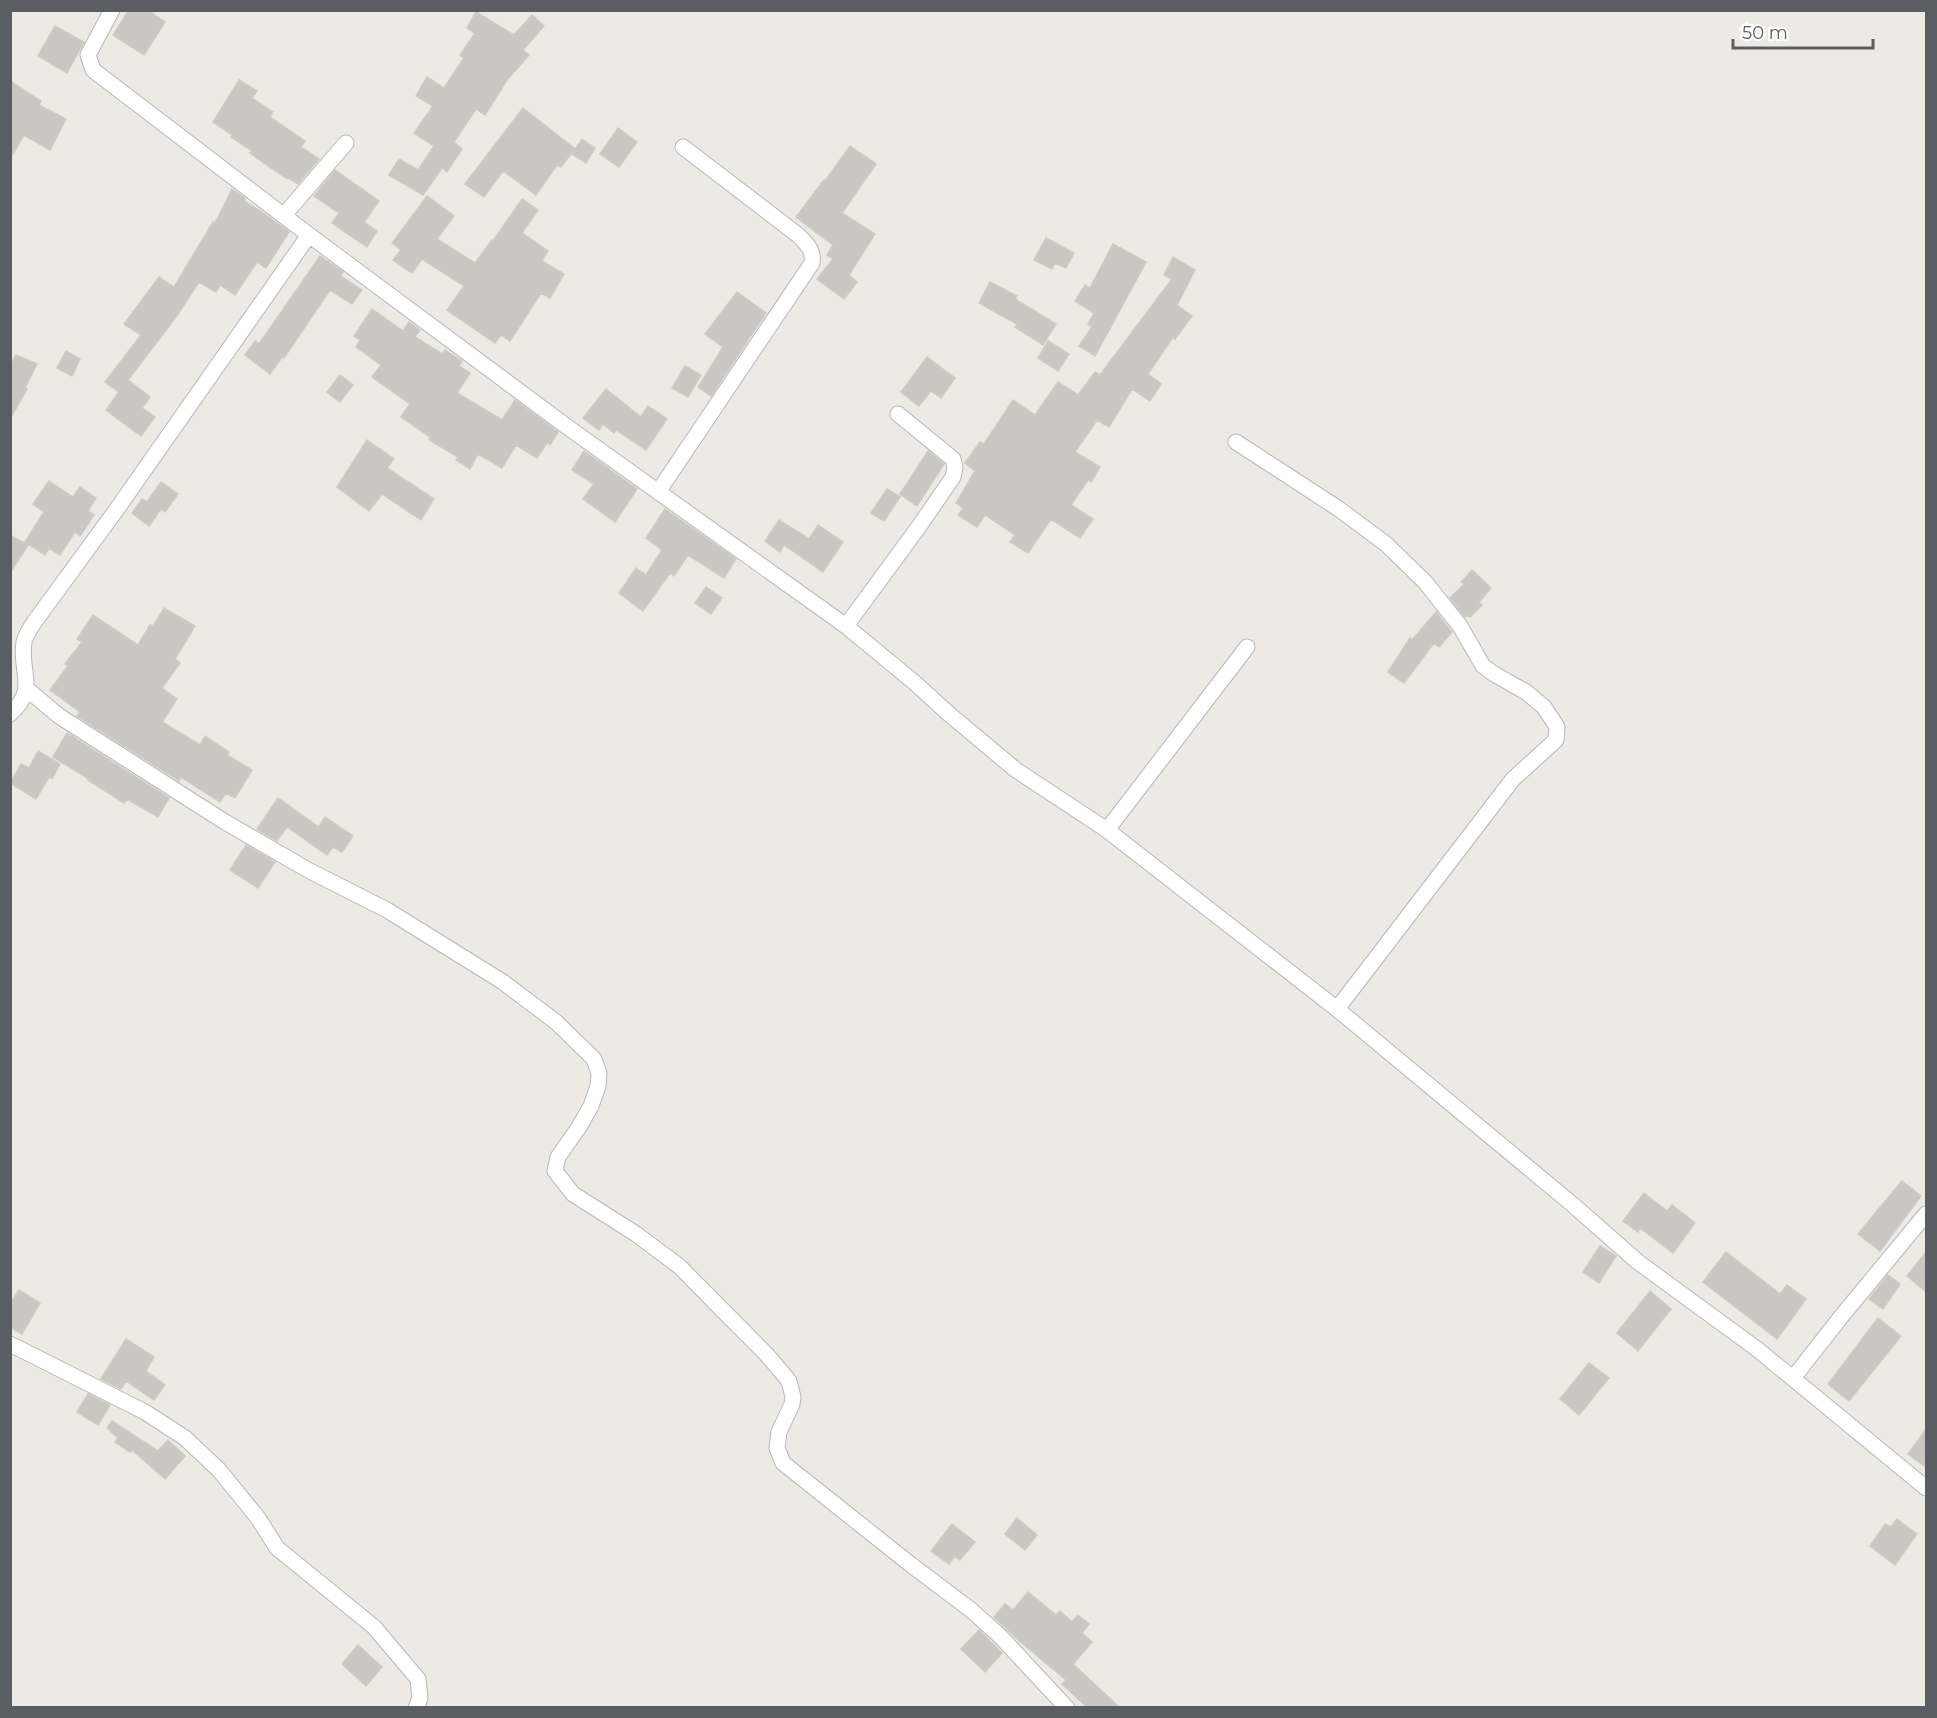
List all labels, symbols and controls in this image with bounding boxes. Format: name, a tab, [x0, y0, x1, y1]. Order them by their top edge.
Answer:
scale bar	[1733, 12, 1872, 50]
text: 50 m	[1742, 22, 1788, 44]

